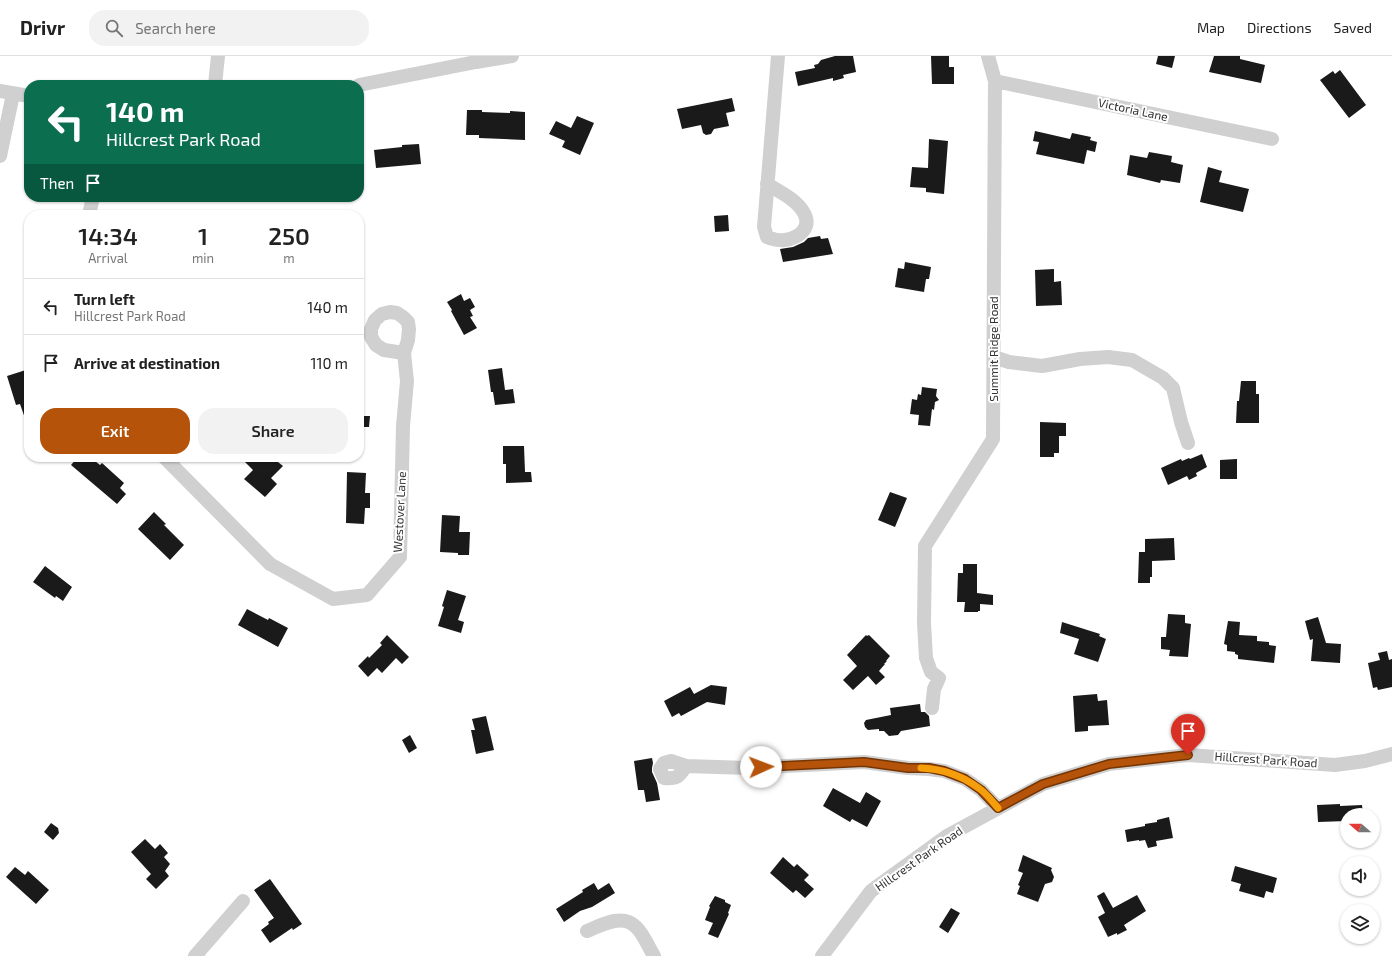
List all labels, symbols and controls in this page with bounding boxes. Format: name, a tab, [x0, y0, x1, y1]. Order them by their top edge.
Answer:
search box	[89, 10, 369, 46]
text: Drivr	[20, 16, 65, 39]
icon: search	[103, 17, 125, 39]
text: Search here	[135, 19, 216, 37]
text: Map	[1197, 19, 1225, 36]
text: Directions	[1247, 19, 1312, 36]
text: Saved	[1334, 19, 1372, 36]
text: 140 m	[106, 94, 184, 128]
street label: Victoria Lane	[1097, 95, 1169, 123]
icon: left	[40, 96, 92, 148]
text: Hillcrest Park Road	[106, 128, 261, 150]
icon: arrive	[82, 172, 104, 194]
text: Then	[40, 174, 74, 192]
text: 14:34	[78, 221, 138, 250]
text: 1	[198, 221, 208, 250]
text: 250	[268, 221, 310, 250]
text: Arrival	[88, 250, 128, 266]
text: min	[192, 250, 214, 266]
text: m	[283, 250, 295, 266]
text: Turn left	[74, 290, 135, 308]
icon: left	[40, 296, 62, 318]
street label: Summit Ridge Road	[986, 296, 1000, 402]
text: 140 m	[307, 298, 348, 316]
text: Hillcrest Park Road	[74, 308, 186, 324]
icon: arrive	[40, 352, 62, 374]
text: Arrive at destination	[74, 354, 220, 372]
text: 110 m	[311, 354, 348, 372]
button: Exit	[40, 408, 190, 454]
button: Share	[198, 408, 348, 454]
street label: Westover Lane	[390, 471, 408, 553]
pin	[1171, 714, 1205, 755]
icon: arrive	[1177, 720, 1199, 742]
position arrow	[740, 746, 782, 788]
street label: Hillcrest Park Road	[1214, 748, 1318, 770]
north arrow	[1340, 808, 1380, 848]
map controls	[1340, 808, 1380, 944]
street label: Hillcrest Park Road	[872, 823, 965, 894]
button: sound	[1340, 856, 1380, 896]
button: layers	[1340, 904, 1380, 944]

